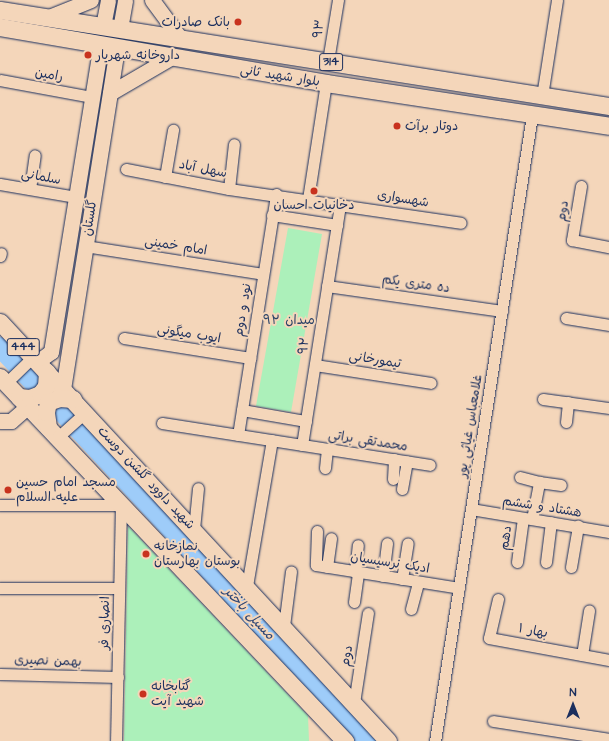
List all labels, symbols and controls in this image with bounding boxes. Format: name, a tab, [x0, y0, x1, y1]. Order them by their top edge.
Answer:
place label: بانک صادرات	[162, 14, 230, 30]
marker: بانک صادرات	[233, 17, 243, 27]
street label: ۹۳	[310, 18, 328, 40]
place label: داروخانه شهریار	[96, 47, 180, 63]
marker: داروخانه شهریار	[83, 50, 93, 60]
road number: 314	[319, 52, 343, 72]
street label: بلوار شهید ثانی	[239, 62, 321, 90]
street label: رامین	[34, 65, 64, 85]
place label: دوتار برآت	[405, 118, 458, 134]
marker: دوتار برآت	[392, 121, 402, 131]
street label: سهل آباد	[178, 157, 228, 181]
street label: سلمانی	[20, 166, 62, 188]
marker: دخانیات احسان	[309, 186, 319, 196]
street label: شهسواری	[376, 187, 430, 211]
place label: دخانیات احسان	[274, 197, 354, 213]
street label: گلستان	[79, 199, 101, 237]
street label: دوم	[554, 199, 572, 223]
street label: امام خمینی	[144, 233, 208, 259]
street label: ده متری یکم	[381, 272, 451, 296]
street label: نود و دوم	[231, 282, 255, 338]
park label: میدان ۹۲	[263, 312, 315, 328]
street label: ایوب میگونی	[156, 321, 222, 347]
street label: ۹۲	[295, 336, 313, 356]
road number: 444	[6, 337, 40, 357]
street label: تیمورخانی	[348, 348, 402, 372]
street label: غلامعباس غیاثی پور	[454, 373, 486, 479]
street label: شهید داوود گلشن دوست	[94, 423, 198, 533]
street label: محمدتقی براتی	[327, 427, 409, 455]
place label: مسجد امام حسین علیه السلام	[16, 475, 116, 506]
marker: مسجد امام حسین علیه السلام	[3, 485, 13, 495]
street label: هشتاد و ششم	[501, 493, 583, 521]
street label: دهم	[497, 525, 515, 551]
place label: نمازخانه بوستان بهارستان	[154, 539, 240, 570]
marker: نمازخانه بوستان بهارستان	[141, 549, 151, 559]
street label: ادیک نرسیسیان	[349, 549, 431, 577]
water label: مسیل باختر	[220, 583, 278, 643]
street label: انصاری فر	[97, 596, 113, 650]
street label: بهار ۱	[517, 621, 549, 641]
street label: دوم	[338, 644, 356, 668]
street label: بهمن نصیری	[14, 652, 82, 670]
place label: گتابخانه شهید آیت	[151, 679, 204, 710]
north arrow	[553, 685, 593, 725]
text: N	[570, 685, 576, 700]
marker: گتابخانه شهید آیت	[138, 689, 148, 699]

